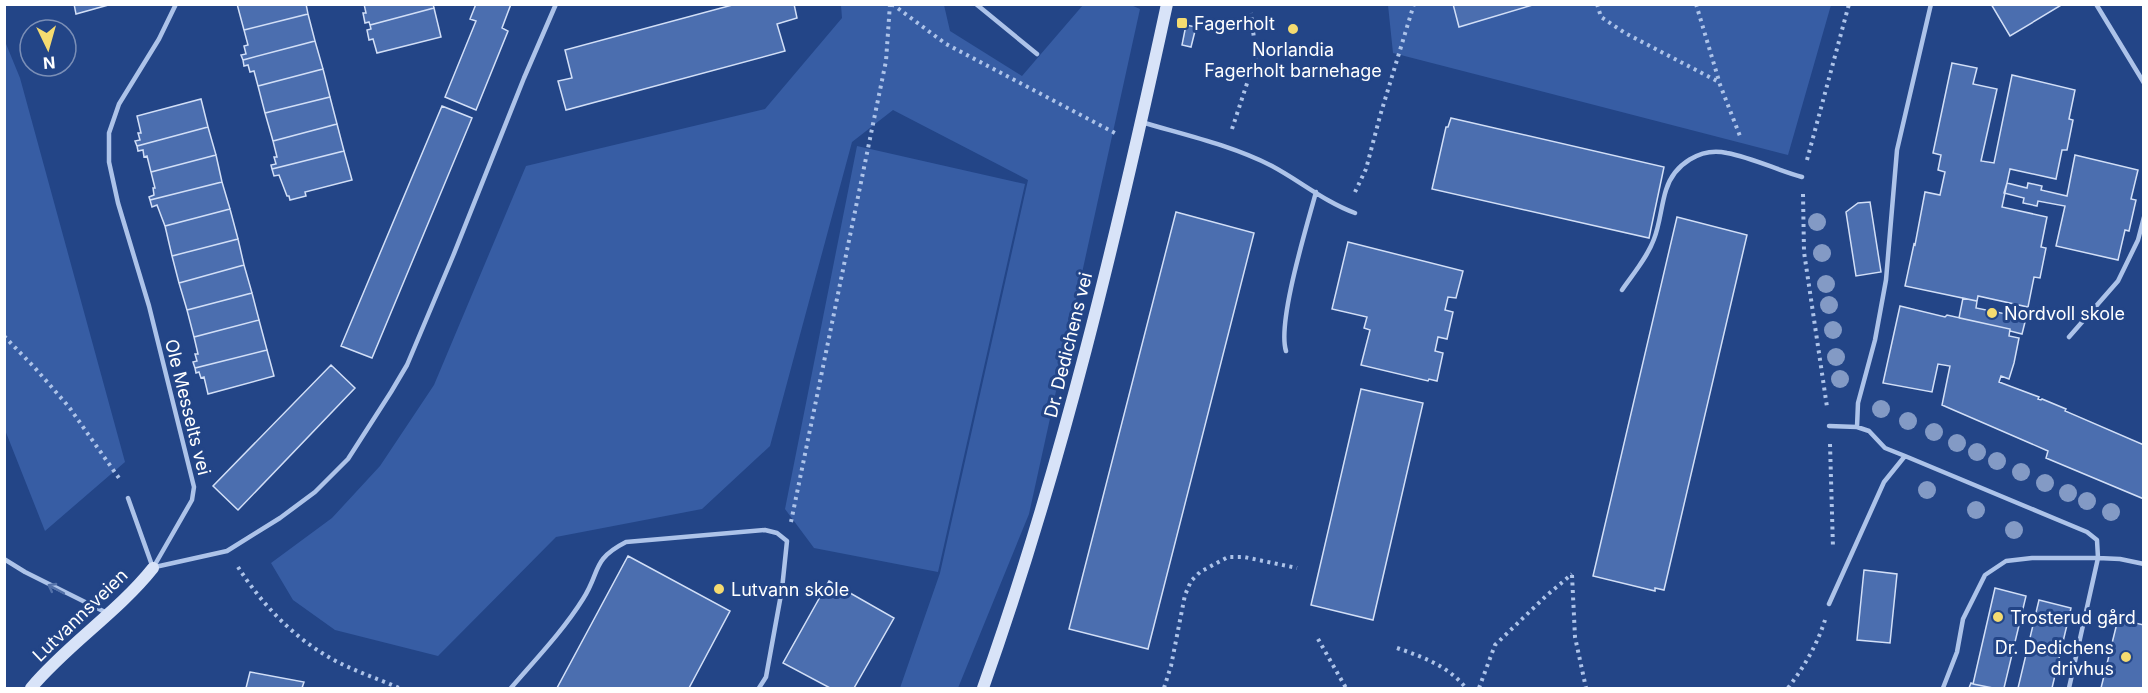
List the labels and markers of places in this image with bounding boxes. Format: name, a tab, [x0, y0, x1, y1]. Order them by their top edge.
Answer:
place label: Fagerholt	[1194, 13, 1275, 34]
marker: Fagerholt	[1175, 16, 1189, 30]
marker: Norlandia Fagerholt barnehage	[1286, 22, 1300, 36]
place label: Norlandia Fagerholt barnehage	[1204, 39, 1382, 81]
place label: Nordvoll skole	[2004, 303, 2125, 324]
marker: Nordvoll skole	[1985, 306, 1999, 320]
place label: Lutvann skole	[731, 579, 849, 600]
marker: Lutvann skole	[712, 582, 726, 596]
place label: Trosterud gård	[2010, 607, 2136, 628]
marker: Trosterud gård	[1991, 610, 2005, 624]
place label: Dr. Dedichens drivhus	[1995, 637, 2114, 679]
marker: Dr. Dedichens drivhus	[2119, 650, 2133, 664]

